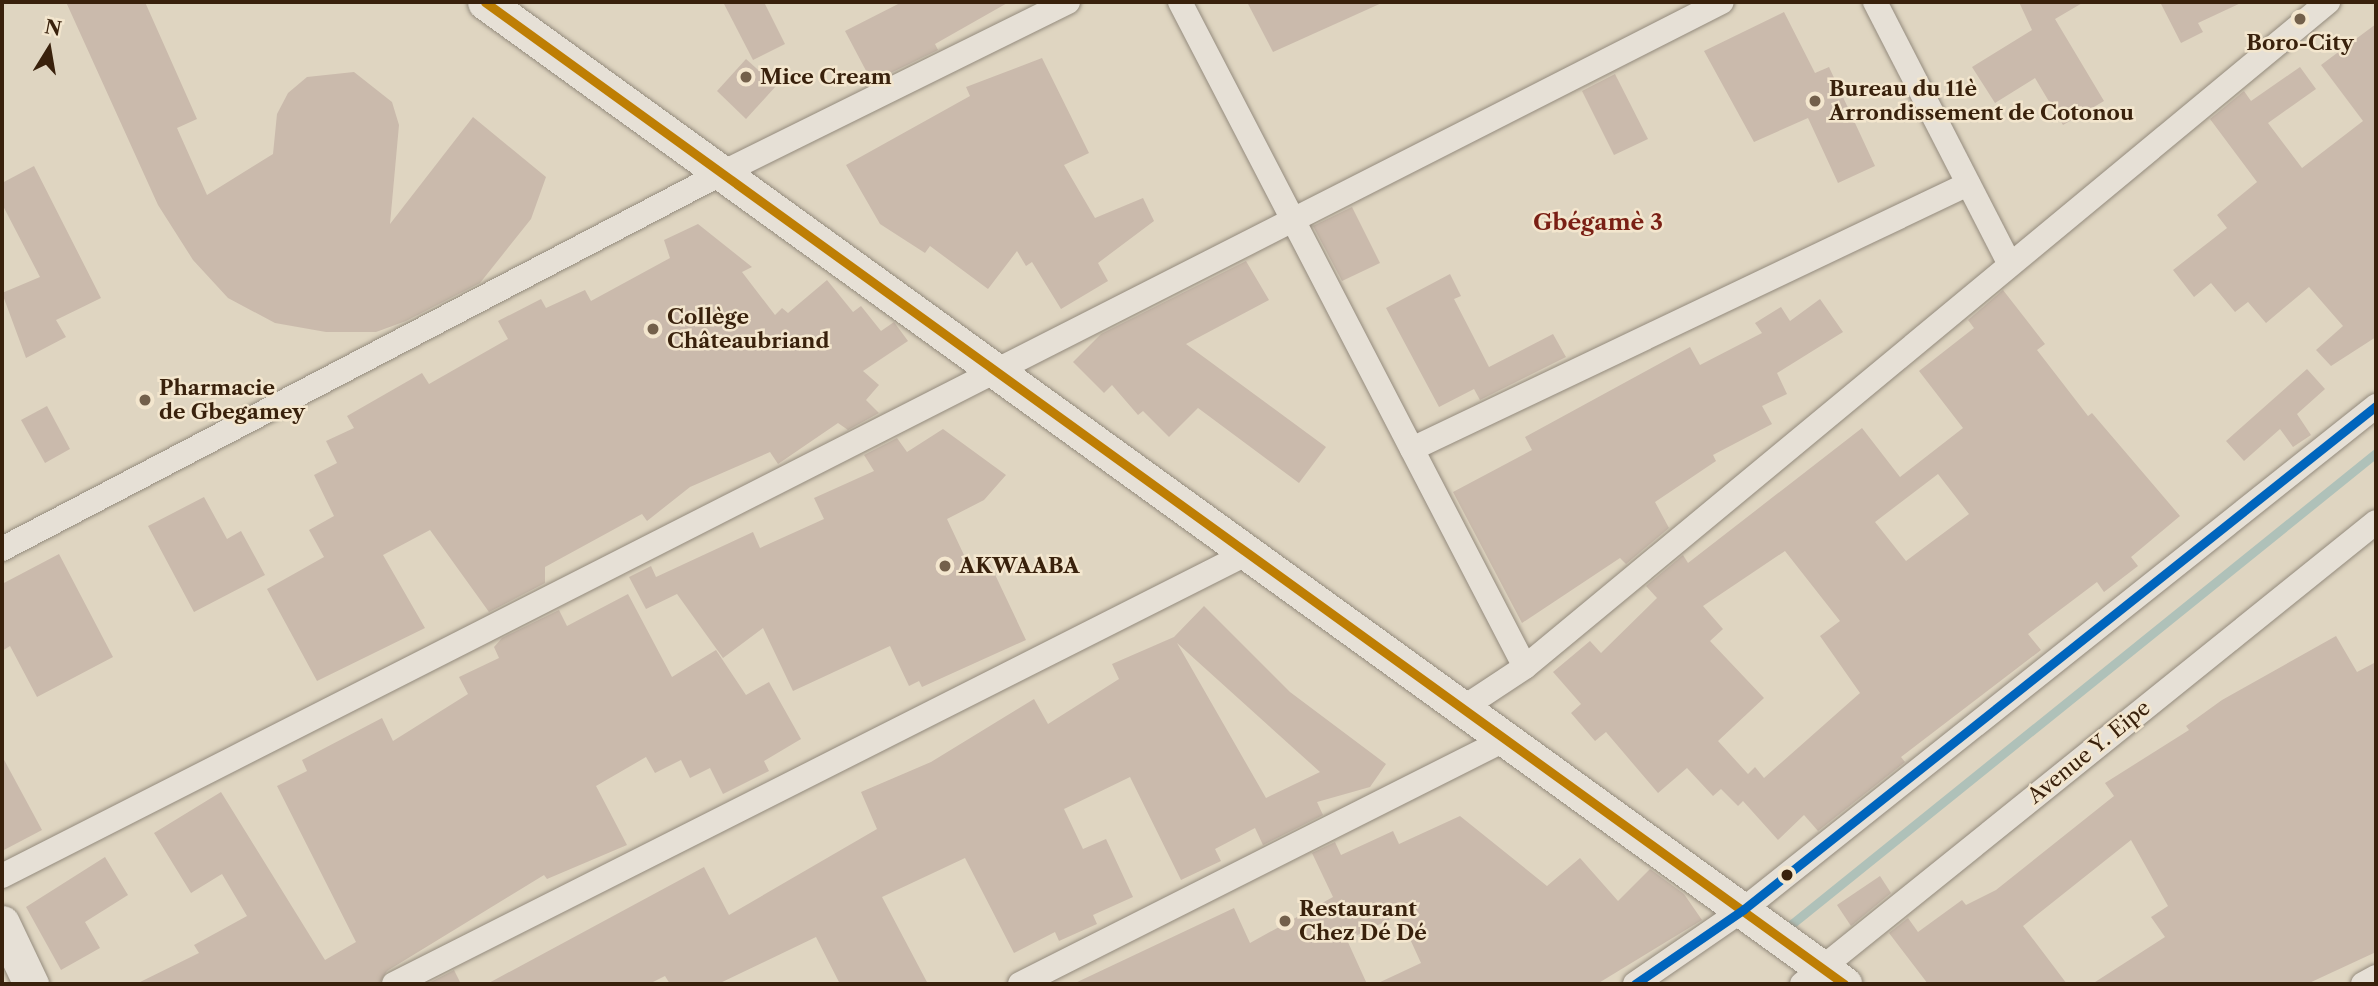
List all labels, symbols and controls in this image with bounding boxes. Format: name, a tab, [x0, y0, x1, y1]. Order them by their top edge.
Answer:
marker: Boro-City	[2292, 11, 2308, 27]
north arrow	[14, 14, 84, 84]
text: N	[43, 15, 63, 41]
place label: Boro-City	[2246, 30, 2354, 56]
place label: Mice Cream	[760, 64, 892, 90]
marker: Mice Cream	[738, 69, 754, 85]
place label: Bureau du 11è Arrondissement de Cotonou	[1829, 76, 2134, 126]
marker: Bureau du 11è Arrondissement de Cotonou	[1807, 93, 1823, 109]
district label: Gbégamè 3	[1533, 208, 1663, 236]
place label: Collège Châteaubriand	[667, 304, 829, 354]
marker: Collège Châteaubriand	[645, 321, 661, 337]
place label: Pharmacie de Gbegamey	[159, 375, 305, 425]
marker: Pharmacie de Gbegamey	[137, 392, 153, 408]
place label: AKWAABA	[959, 553, 1079, 579]
marker: AKWAABA	[937, 558, 953, 574]
street label: Avenue Y. Eipe	[2023, 695, 2155, 809]
unlabelled marker	[1780, 868, 1794, 882]
place label: Restaurant Chez Dé Dé	[1299, 896, 1427, 946]
marker: Restaurant Chez Dé Dé	[1277, 913, 1293, 929]

